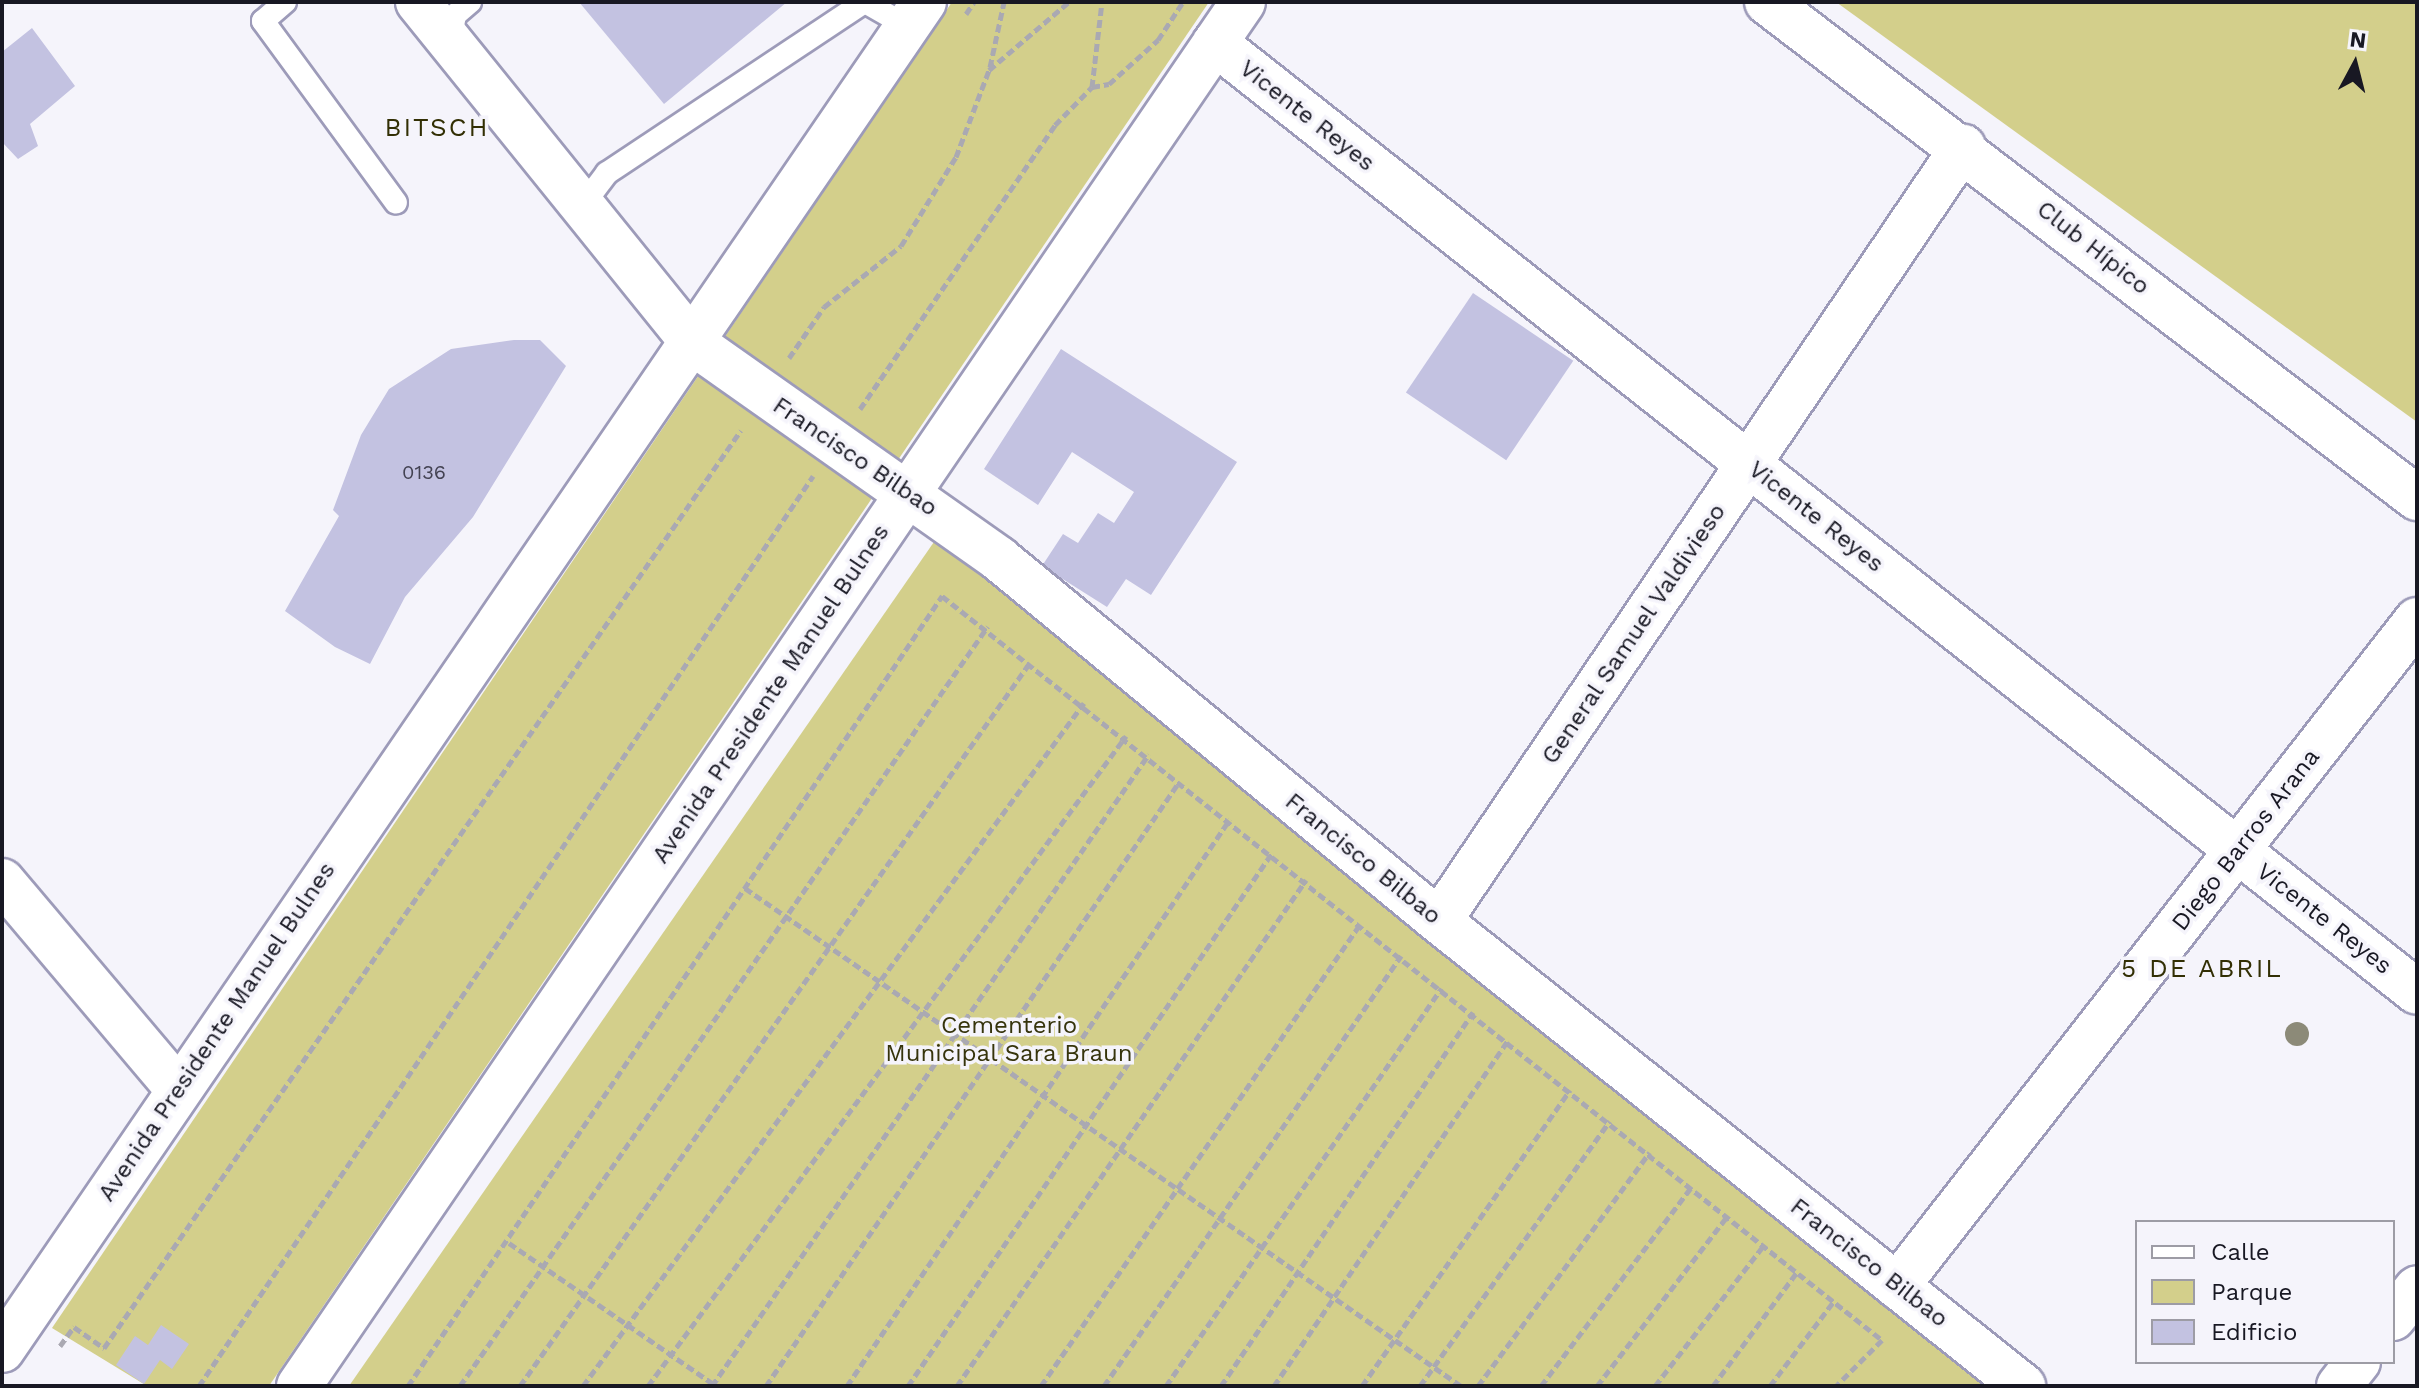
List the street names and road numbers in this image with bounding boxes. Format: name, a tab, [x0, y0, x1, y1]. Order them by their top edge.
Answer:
street label: Vicente Reyes	[1234, 54, 1380, 178]
street label: Club Hípico	[2031, 195, 2155, 301]
street label: Francisco Bilbao	[767, 391, 943, 523]
street label: Vicente Reyes	[1743, 455, 1889, 579]
street label: General Samuel Valdivieso	[1535, 497, 1733, 771]
street label: Avenida Presidente Manuel Bulnes	[646, 518, 896, 870]
street label: Diego Barros Arana	[2166, 743, 2326, 937]
street label: Francisco Bilbao	[1279, 787, 1447, 931]
street label: Avenida Presidente Manuel Bulnes	[92, 856, 342, 1208]
street label: Vicente Reyes	[2251, 857, 2397, 981]
street label: Francisco Bilbao	[1784, 1192, 1954, 1334]

